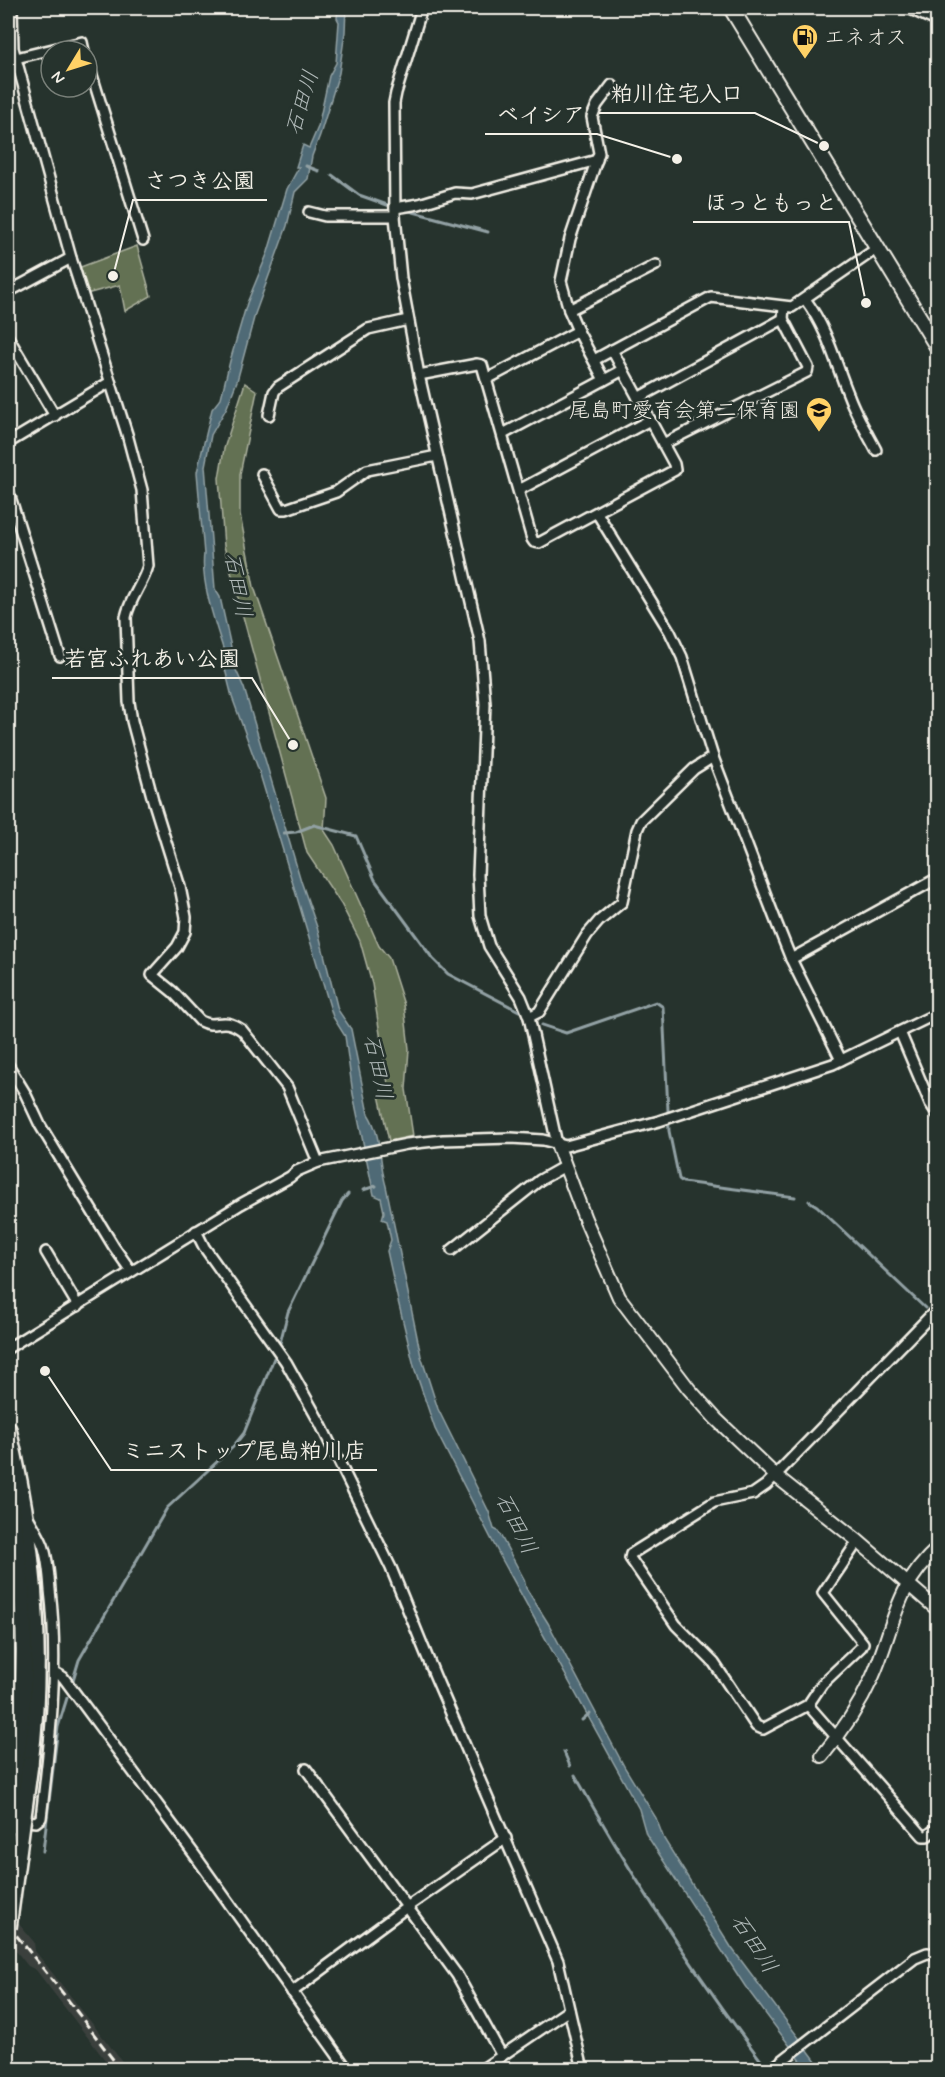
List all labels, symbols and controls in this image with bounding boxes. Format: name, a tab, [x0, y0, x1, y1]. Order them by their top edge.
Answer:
fuel station icon: エネオス	[790, 22, 820, 60]
place label: エネオス	[824, 24, 907, 52]
north arrow	[39, 39, 99, 99]
text: N	[47, 67, 70, 88]
water label: 石田川	[280, 67, 326, 138]
callout: 粕川住宅入口	[599, 73, 755, 113]
text: 粕川住宅入口	[611, 81, 743, 109]
callout: ベイシア	[485, 94, 597, 134]
text: ベイシア	[497, 102, 585, 130]
callout: さつき公園	[133, 160, 267, 200]
text: さつき公園	[145, 168, 255, 196]
callout: ほっともっと	[693, 182, 849, 222]
text: ほっともっと	[705, 190, 837, 218]
school or university icon: 尾島町愛育会第二保育園	[804, 395, 834, 433]
place label: 尾島町愛育会第二保育園	[569, 397, 800, 425]
water label: 石田川	[217, 550, 257, 620]
callout: 若宮ふれあい公園	[52, 638, 252, 678]
text: 若宮ふれあい公園	[64, 646, 240, 674]
water label: 石田川	[356, 1032, 398, 1103]
callout: ミニストップ尾島粕川店	[111, 1430, 377, 1470]
text: ミニストップ尾島粕川店	[122, 1438, 366, 1466]
water label: 石田川	[488, 1488, 543, 1560]
water label: 石田川	[724, 1909, 783, 1979]

